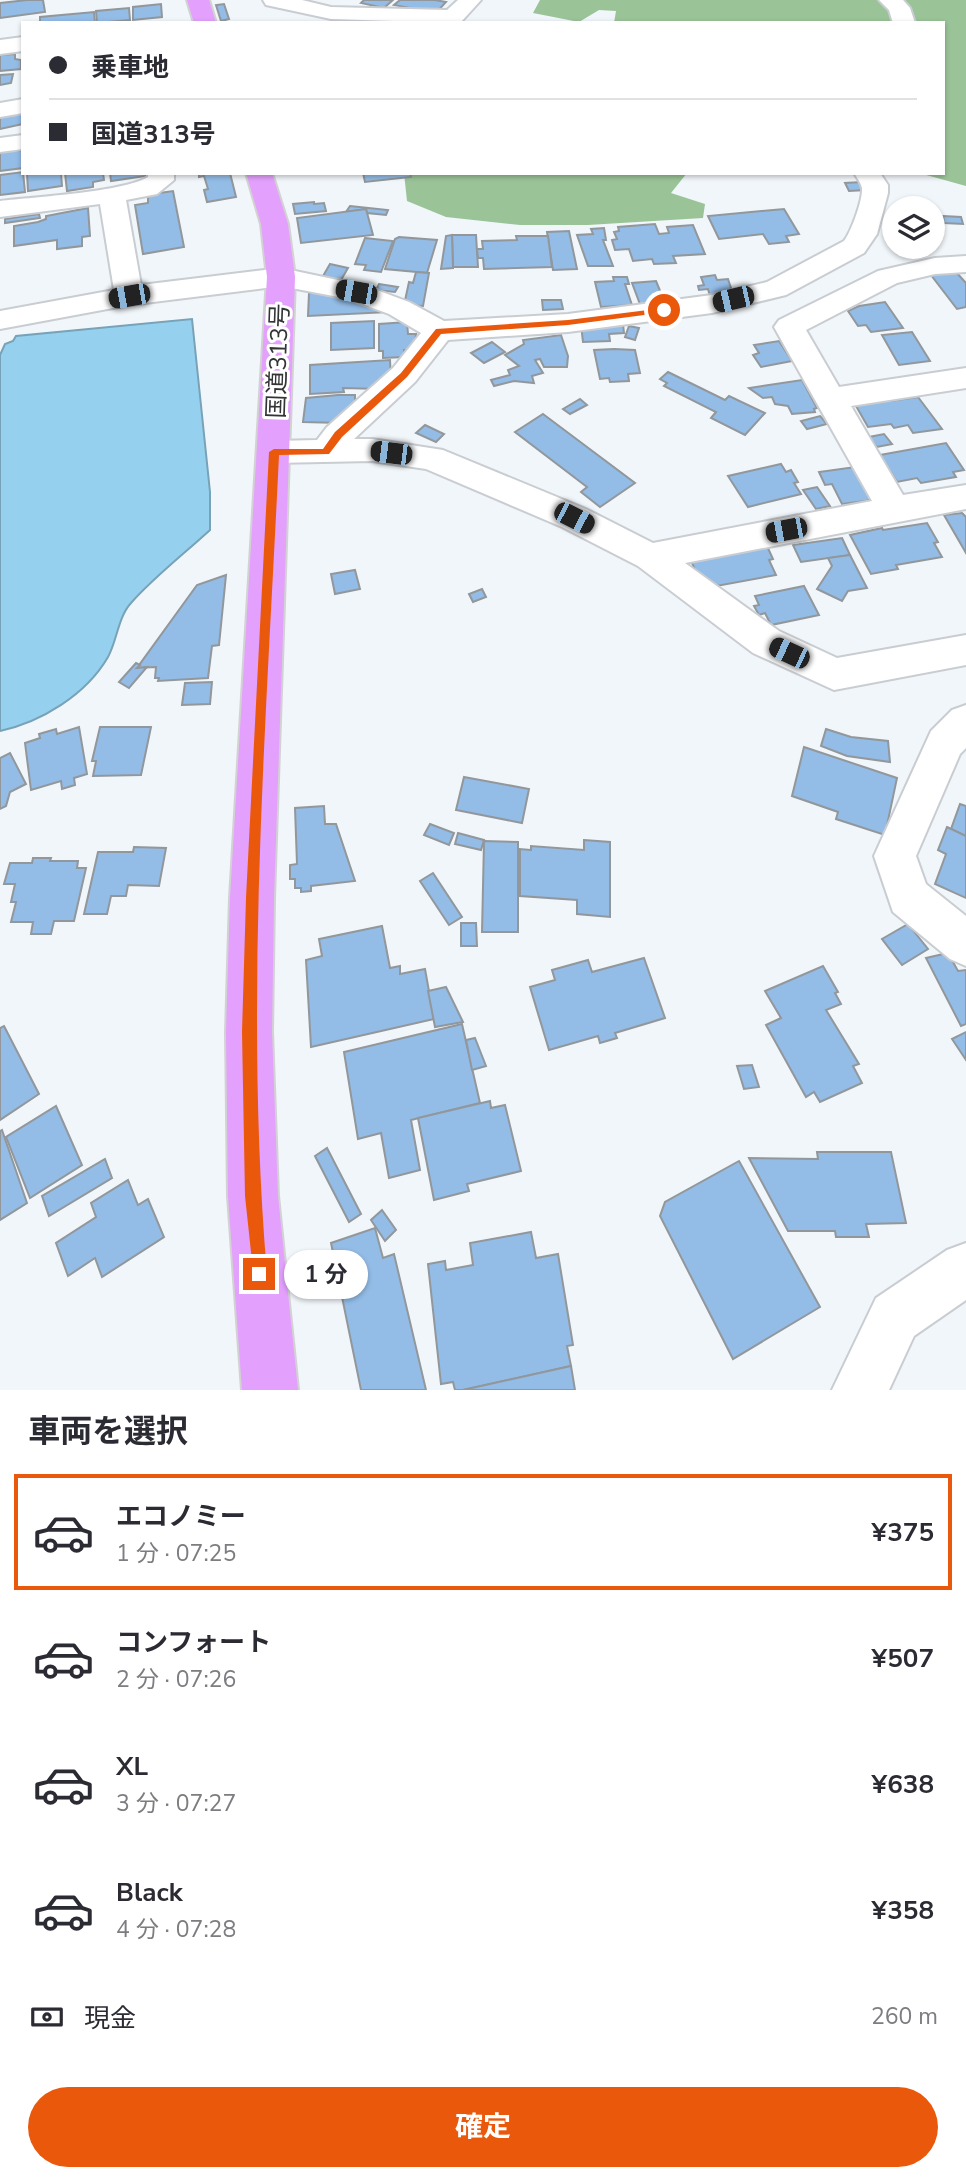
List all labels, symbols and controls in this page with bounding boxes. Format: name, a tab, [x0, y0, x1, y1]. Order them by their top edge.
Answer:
text: 乗車地	[91, 50, 169, 85]
text: 国道313号	[91, 117, 216, 152]
map controls	[882, 196, 945, 259]
button: layers	[882, 196, 945, 259]
car	[334, 278, 379, 306]
car	[107, 282, 152, 310]
car	[711, 284, 756, 314]
route start	[648, 294, 680, 326]
street label: 国道313号	[260, 303, 296, 419]
car	[369, 440, 414, 466]
car	[551, 499, 598, 537]
car	[764, 516, 809, 544]
car	[766, 635, 813, 671]
callout: 1 分	[284, 1250, 368, 1298]
route end	[243, 1258, 275, 1290]
text: 1 分	[304, 1259, 348, 1290]
text: 車両を選択	[28, 1410, 188, 1453]
text: エコノミー	[116, 1499, 246, 1534]
icon: car	[32, 1501, 95, 1564]
text: ¥375	[872, 1515, 934, 1550]
text: 1 分 · 07:25	[116, 1538, 236, 1569]
text: コンフォート	[116, 1625, 271, 1660]
icon: car	[32, 1627, 95, 1690]
text: ¥507	[872, 1641, 934, 1676]
text: 2 分 · 07:26	[116, 1664, 236, 1695]
text: XL	[116, 1749, 148, 1784]
icon: car	[32, 1753, 95, 1816]
text: ¥638	[872, 1767, 934, 1802]
text: 3 分 · 07:27	[116, 1788, 236, 1819]
text: Black	[116, 1875, 183, 1910]
icon: car	[32, 1879, 95, 1942]
text: ¥358	[872, 1893, 934, 1928]
text: 4 分 · 07:28	[116, 1914, 236, 1945]
icon: cash	[28, 1998, 66, 2036]
text: 現金	[84, 2001, 136, 2036]
text: 260 m	[871, 2001, 938, 2032]
button: 確定	[28, 2087, 938, 2167]

